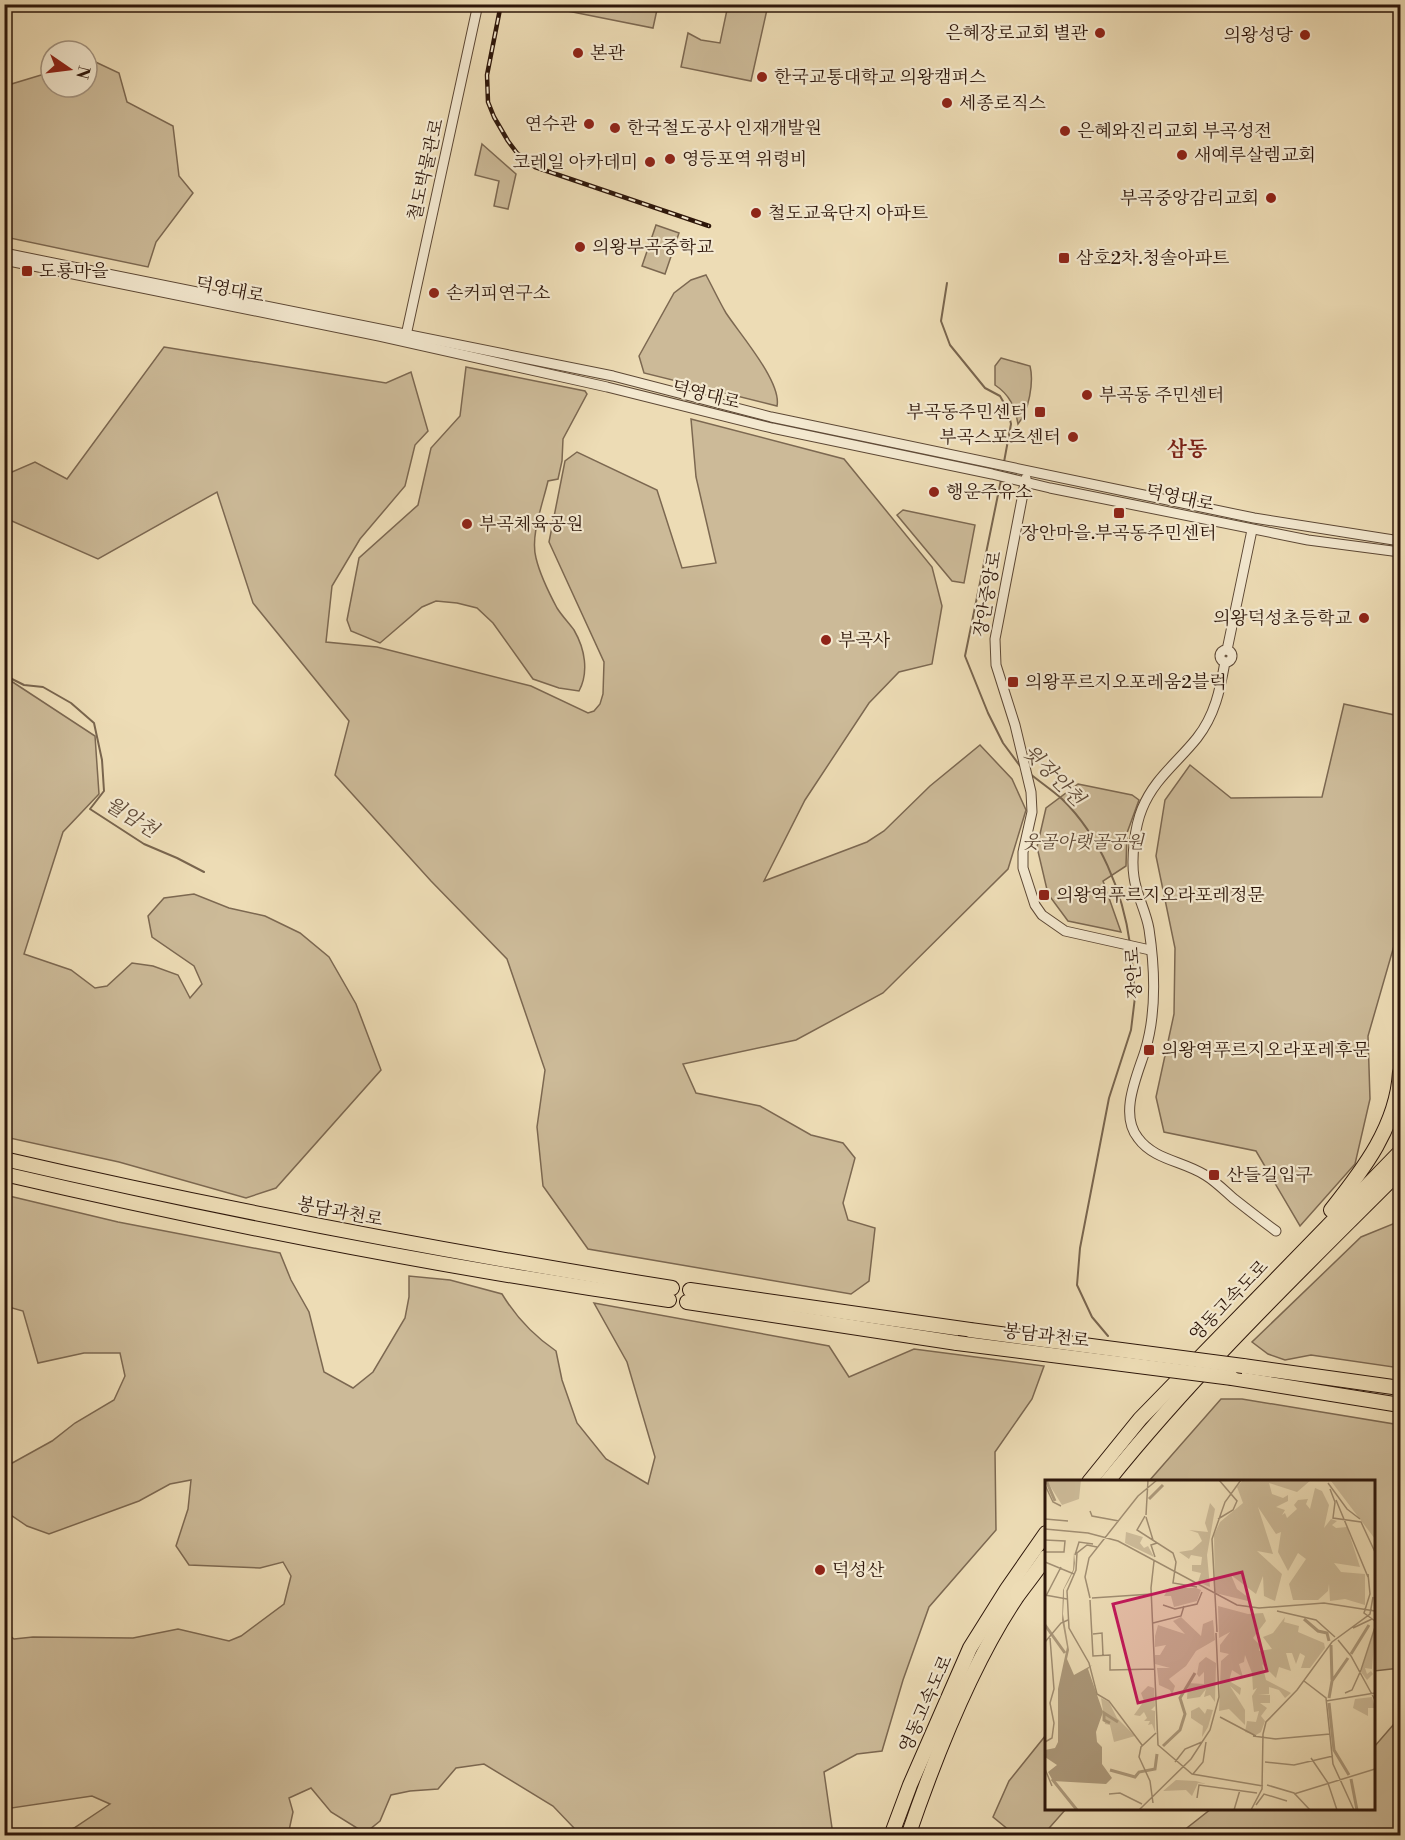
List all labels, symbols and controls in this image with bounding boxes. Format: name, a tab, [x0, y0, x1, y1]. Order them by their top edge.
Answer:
place label: 은혜장로교회 별관	[945, 22, 1089, 45]
place label: 의왕성당	[1223, 24, 1294, 47]
marker: 은혜장로교회 별관	[1093, 26, 1107, 40]
marker: 의왕성당	[1298, 28, 1312, 42]
north arrow	[39, 39, 99, 99]
place label: 본관	[590, 42, 625, 65]
marker: 본관	[571, 46, 585, 60]
text: N	[71, 64, 94, 81]
place label: 한국교통대학교 의왕캠퍼스	[774, 66, 987, 89]
marker: 한국교통대학교 의왕캠퍼스	[755, 70, 769, 84]
place label: 세종로직스	[959, 92, 1047, 115]
marker: 세종로직스	[940, 96, 954, 110]
place label: 연수관	[525, 113, 578, 136]
street label: 철도박물관로	[403, 117, 449, 223]
marker: 연수관	[582, 117, 596, 131]
place label: 한국철도공사 인재개발원	[627, 117, 822, 140]
place label: 은혜와진리교회 부곡성전	[1077, 120, 1272, 143]
marker: 한국철도공사 인재개발원	[608, 121, 622, 135]
marker: 은혜와진리교회 부곡성전	[1058, 124, 1072, 138]
place label: 새예루살렘교회	[1194, 144, 1316, 167]
place label: 영등포역 위령비	[682, 148, 807, 171]
marker: 새예루살렘교회	[1175, 148, 1189, 162]
place label: 코레일 아카데미	[513, 151, 638, 174]
marker: 영등포역 위령비	[663, 152, 677, 166]
marker: 코레일 아카데미	[643, 155, 657, 169]
place label: 부곡중앙감리교회	[1120, 187, 1259, 210]
marker: 부곡중앙감리교회	[1264, 191, 1278, 205]
place label: 철도교육단지 아파트	[768, 202, 929, 225]
marker: 철도교육단지 아파트	[749, 206, 763, 220]
place label: 의왕부곡중학교	[592, 236, 714, 259]
marker: 의왕부곡중학교	[573, 240, 587, 254]
place label: 삼호2차.청솔아파트	[1076, 247, 1230, 270]
marker: 삼호2차.청솔아파트	[1057, 251, 1071, 265]
place label: 도룡마을	[39, 260, 109, 283]
marker: 도룡마을	[20, 264, 34, 278]
street label: 덕영대로	[194, 272, 266, 308]
place label: 손커피연구소	[446, 282, 550, 305]
marker: 손커피연구소	[427, 286, 441, 300]
street label: 덕영대로	[669, 375, 743, 415]
place label: 부곡동 주민센터	[1099, 384, 1224, 407]
marker: 부곡동 주민센터	[1080, 388, 1094, 402]
place label: 부곡동주민센터	[906, 401, 1028, 424]
marker: 부곡동주민센터	[1033, 405, 1047, 419]
place label: 부곡스포츠센터	[939, 426, 1061, 449]
marker: 부곡스포츠센터	[1066, 430, 1080, 444]
district label: 삼동	[1167, 437, 1207, 463]
street label: 덕영대로	[1144, 480, 1216, 516]
place label: 행운주유소	[946, 481, 1033, 504]
marker: 행운주유소	[927, 485, 941, 499]
marker: 장안마을.부곡동주민센터	[1112, 506, 1126, 520]
place label: 부곡체육공원	[479, 513, 583, 536]
marker: 부곡체육공원	[460, 517, 474, 531]
place label: 장안마을.부곡동주민센터	[1021, 522, 1217, 545]
street label: 장안중앙로	[969, 549, 1007, 639]
place label: 의왕덕성초등학교	[1213, 607, 1353, 630]
marker: 의왕덕성초등학교	[1357, 611, 1371, 625]
place label: 부곡사	[838, 629, 891, 652]
marker: 부곡사	[819, 633, 833, 647]
place label: 의왕푸르지오포레움2블럭	[1025, 671, 1227, 694]
marker: 의왕푸르지오포레움2블럭	[1006, 675, 1020, 689]
water label: 윗장안천	[1017, 740, 1090, 813]
water label: 월암천	[100, 792, 164, 845]
park label: 웃골아랫골공원	[1022, 831, 1145, 854]
place label: 의왕역푸르지오라포레정문	[1056, 884, 1265, 907]
marker: 의왕역푸르지오라포레정문	[1037, 888, 1051, 902]
street label: 장안로	[1121, 946, 1147, 1000]
place label: 의왕역푸르지오라포레후문	[1161, 1039, 1370, 1062]
marker: 의왕역푸르지오라포레후문	[1142, 1043, 1156, 1057]
place label: 산들길입구	[1226, 1164, 1313, 1187]
marker: 산들길입구	[1207, 1168, 1221, 1182]
street label: 봉담과천로	[295, 1192, 385, 1232]
street label: 영동고속도로	[1184, 1255, 1274, 1347]
street label: 봉담과천로	[1001, 1319, 1091, 1353]
inset map	[1045, 1480, 1375, 1810]
place label: 덕성산	[832, 1559, 885, 1582]
marker: 덕성산	[813, 1563, 827, 1577]
street label: 영동고속도로	[894, 1652, 958, 1756]

